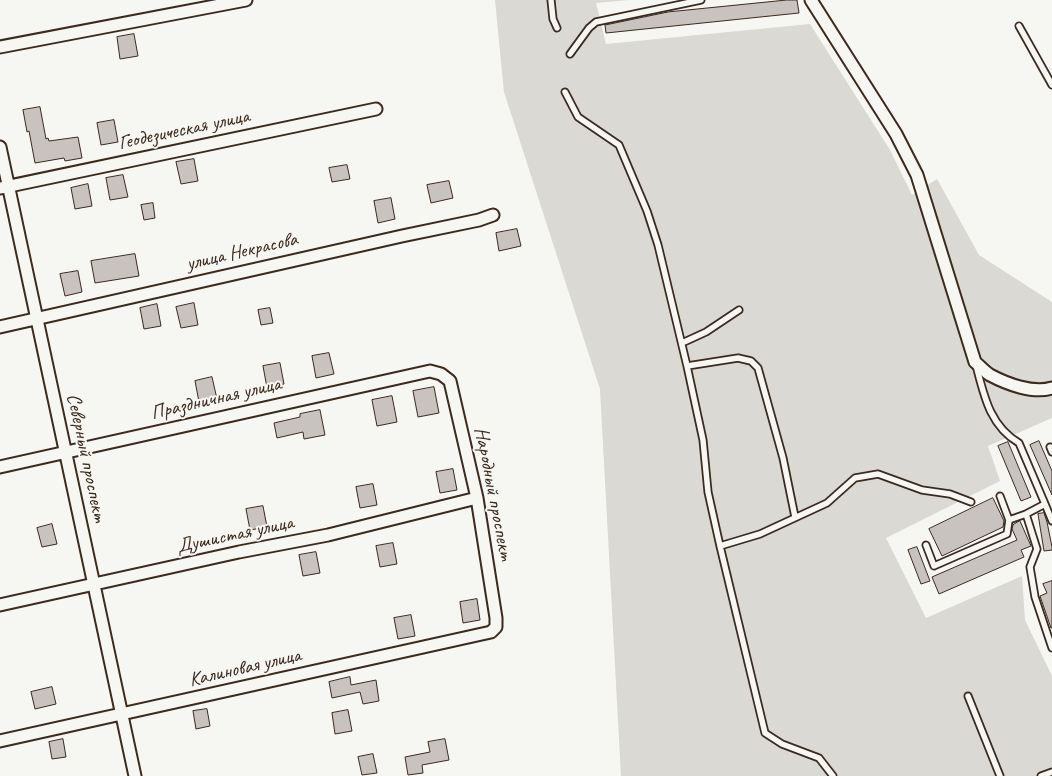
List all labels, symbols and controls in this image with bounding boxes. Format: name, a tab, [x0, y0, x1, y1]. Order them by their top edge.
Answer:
street label: Геодезическая улица	[116, 104, 252, 156]
street label: улица Некрасова	[184, 228, 300, 276]
street label: Праздничная улица	[149, 372, 283, 426]
street label: Северный проспект	[61, 391, 111, 525]
street label: Народный проспект	[468, 425, 518, 563]
street label: Душистая улица	[174, 511, 296, 559]
street label: Калиновая улица	[187, 644, 303, 692]

